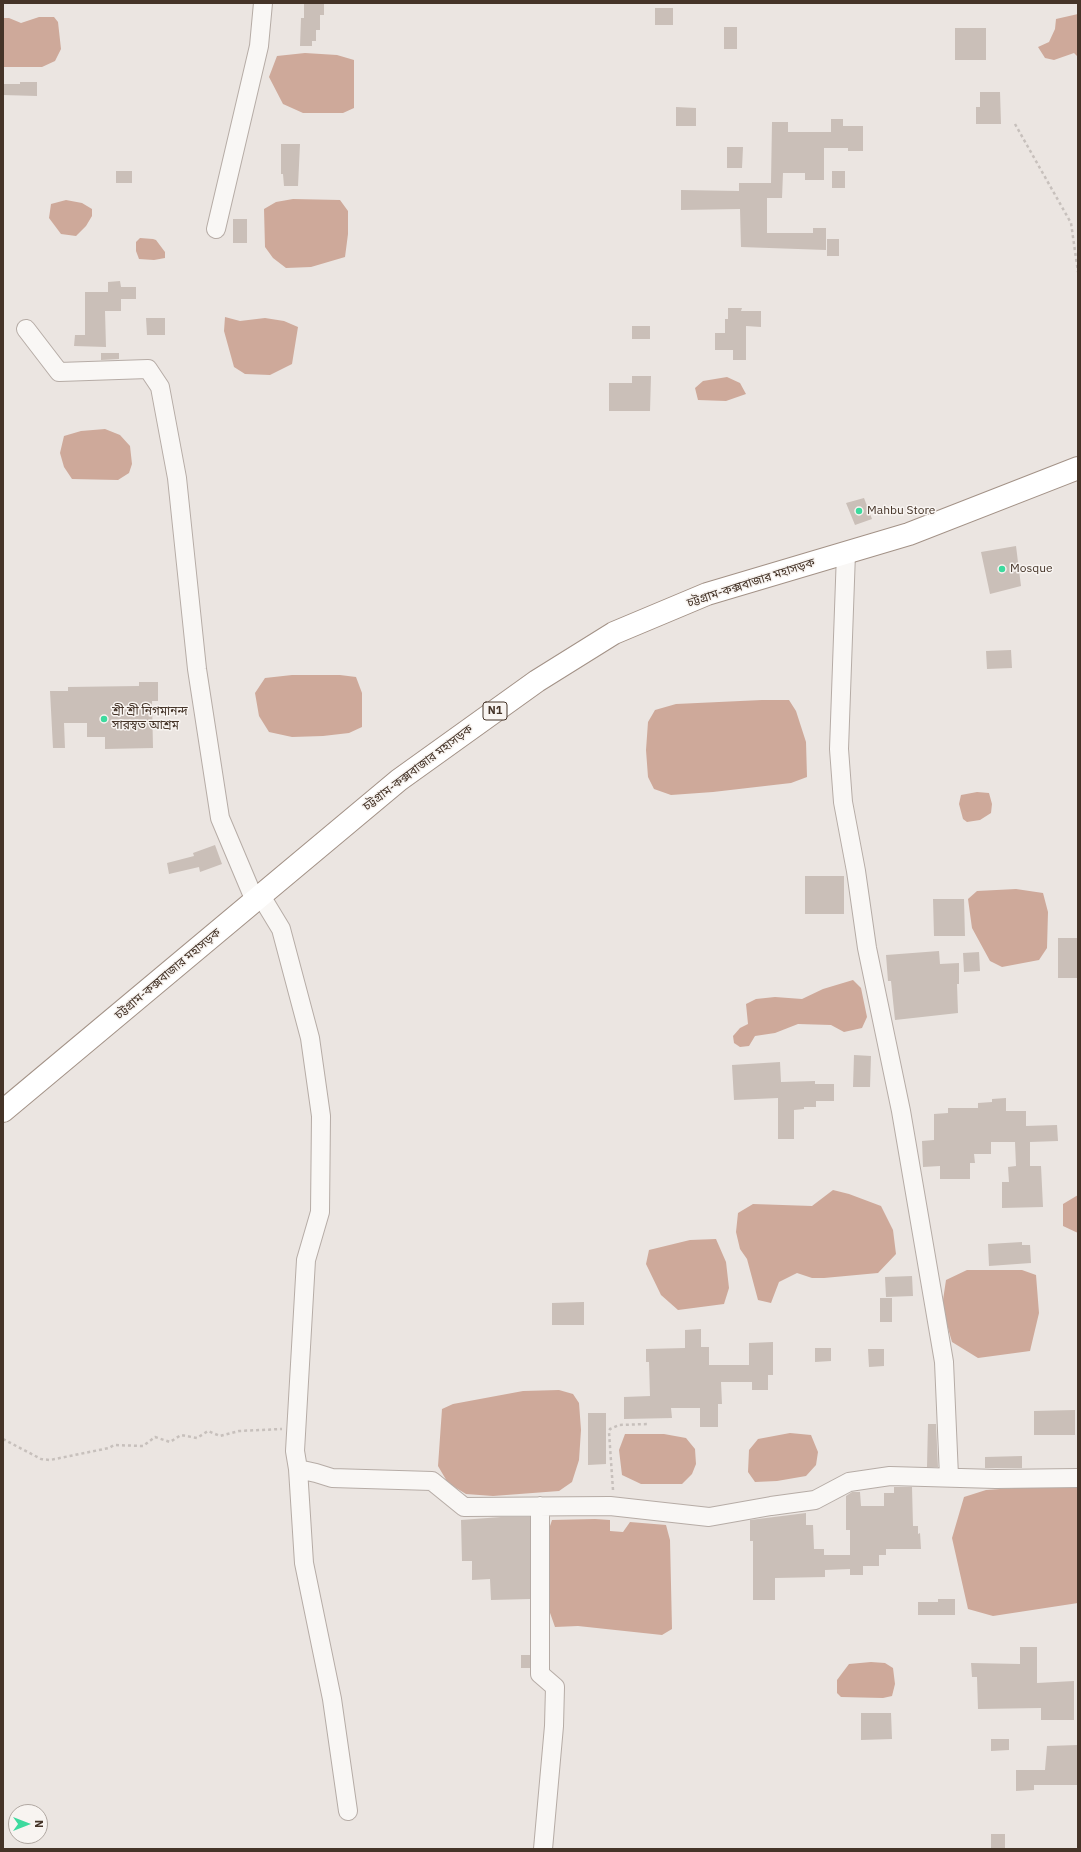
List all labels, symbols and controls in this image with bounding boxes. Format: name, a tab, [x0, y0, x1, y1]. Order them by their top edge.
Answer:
place label: Mahbu Store	[867, 504, 935, 518]
marker: Mahbu Store	[854, 506, 864, 516]
street label: চট্টগ্রাম-কক্সবাজার মহাসড়ক	[685, 555, 817, 611]
place label: Mosque	[1010, 562, 1053, 576]
marker: Mosque	[997, 564, 1007, 574]
road number: N1	[483, 702, 507, 720]
place label: শ্রী শ্রী নিগমানন্দ সারস্বত আশ্রম	[112, 705, 188, 733]
marker: শ্রী শ্রী নিগমানন্দ সারস্বত আশ্রম	[99, 714, 109, 724]
street label: চট্টগ্রাম-কক্সবাজার মহাসড়ক	[360, 722, 476, 814]
street label: চট্টগ্রাম-কক্সবাজার মহাসড়ক	[112, 925, 224, 1023]
north arrow	[8, 1804, 48, 1844]
text: N	[32, 1820, 46, 1828]

